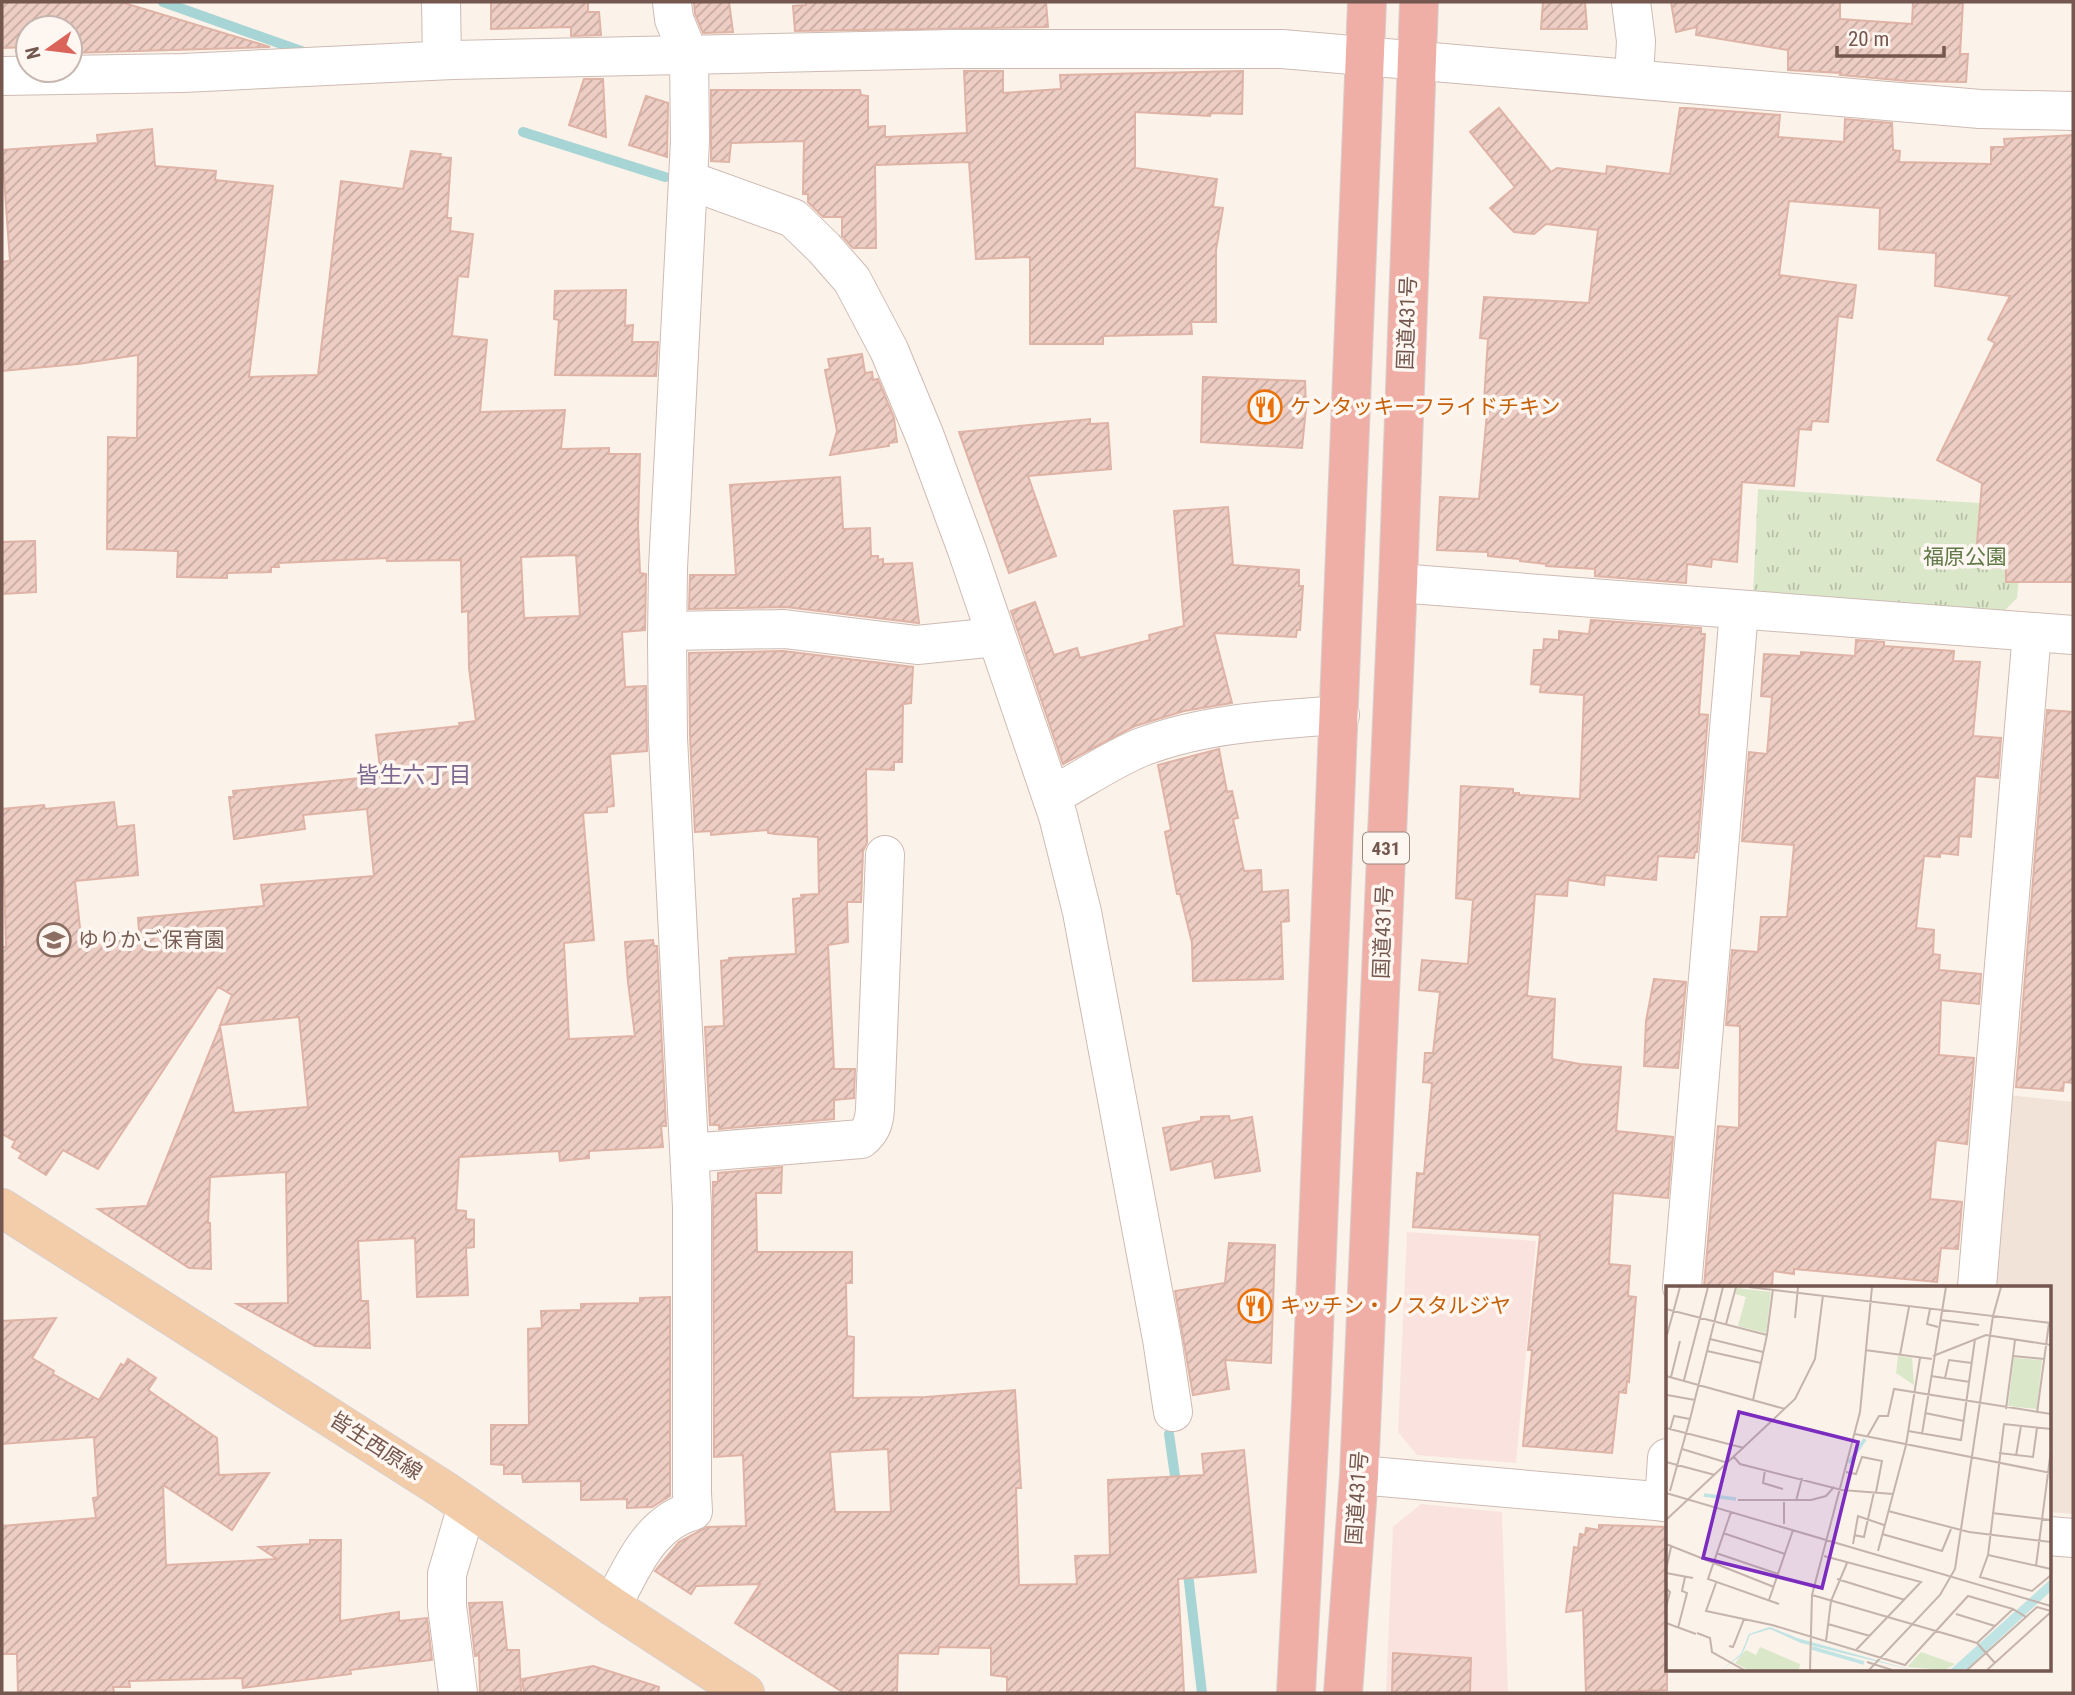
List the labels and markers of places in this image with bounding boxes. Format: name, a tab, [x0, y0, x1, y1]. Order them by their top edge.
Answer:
restaurant icon: ケンタッキーフライドチキン	[1246, 388, 1284, 426]
place label: ケンタッキーフライドチキン	[1290, 395, 1560, 419]
school or university icon: ゆりかご保育園	[35, 921, 73, 959]
place label: ゆりかご保育園	[78, 928, 225, 952]
restaurant icon: キッチン・ノスタルジヤ	[1236, 1287, 1274, 1325]
place label: キッチン・ノスタルジヤ	[1280, 1294, 1511, 1318]

